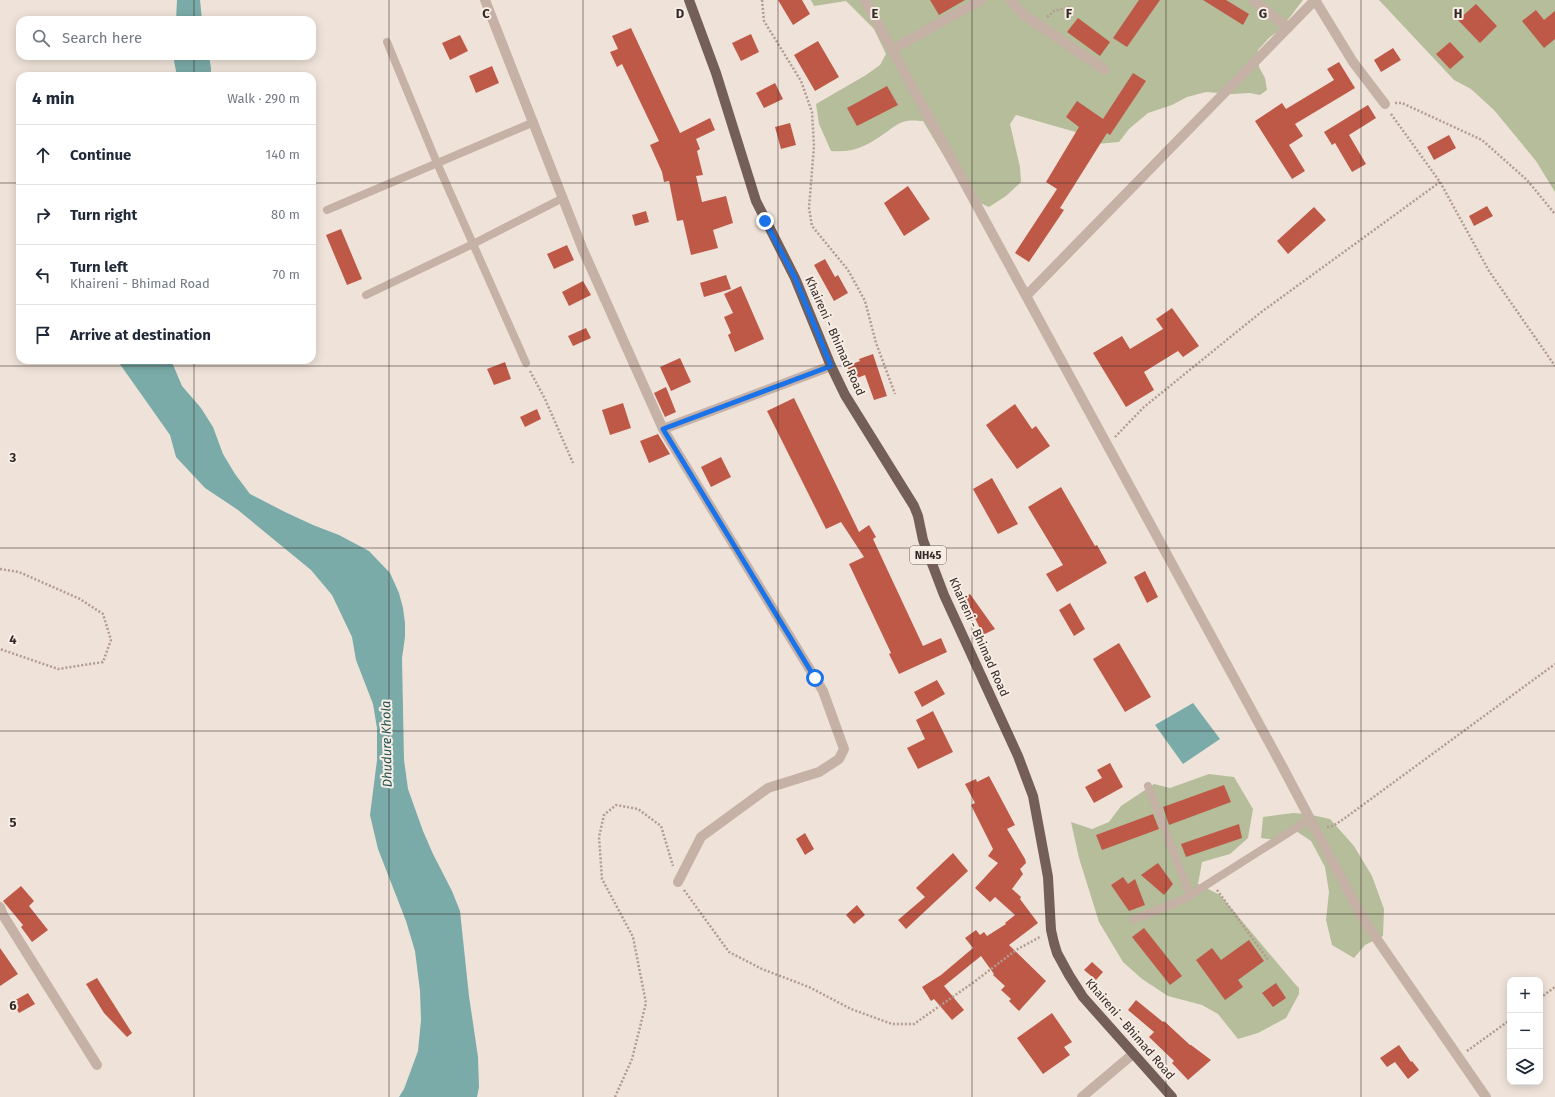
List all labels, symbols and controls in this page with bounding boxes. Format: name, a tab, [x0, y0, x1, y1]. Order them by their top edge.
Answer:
text: C	[482, 6, 490, 21]
text: D	[676, 6, 685, 21]
text: E	[872, 6, 879, 21]
text: F	[1066, 6, 1073, 21]
text: G	[1259, 6, 1267, 21]
text: H	[1454, 6, 1462, 21]
search box	[16, 16, 316, 60]
icon: search	[30, 27, 52, 49]
text: Search here	[62, 29, 142, 47]
text: 4 min	[32, 88, 75, 109]
text: Walk · 290 m	[227, 91, 300, 106]
icon: ahead	[32, 144, 54, 166]
text: Continue	[70, 146, 131, 164]
text: 140 m	[266, 147, 300, 162]
icon: right	[32, 204, 54, 226]
text: Turn right	[70, 206, 137, 224]
text: 80 m	[271, 207, 300, 222]
route end	[756, 212, 774, 230]
text: Turn left	[70, 258, 128, 276]
icon: left	[32, 264, 54, 286]
text: 70 m	[273, 267, 300, 282]
street label: Khaireni - Bhimad Road	[802, 274, 868, 398]
text: Khaireni - Bhimad Road	[70, 276, 210, 291]
icon: arrive	[32, 324, 54, 346]
text: Arrive at destination	[70, 326, 211, 344]
text: 3	[9, 450, 17, 465]
road number: NH45	[910, 546, 946, 564]
street label: Khaireni - Bhimad Road	[946, 575, 1012, 699]
text: 4	[9, 632, 17, 647]
route start	[806, 669, 824, 687]
water label: Dhudure Khola	[378, 700, 395, 788]
text: 5	[10, 815, 17, 830]
street label: Khaireni - Bhimad Road	[1082, 976, 1178, 1082]
map controls	[1507, 977, 1543, 1085]
button: +	[1507, 977, 1543, 1013]
text: 6	[9, 998, 17, 1013]
button: −	[1507, 1013, 1543, 1049]
button: layers	[1507, 1049, 1543, 1085]

